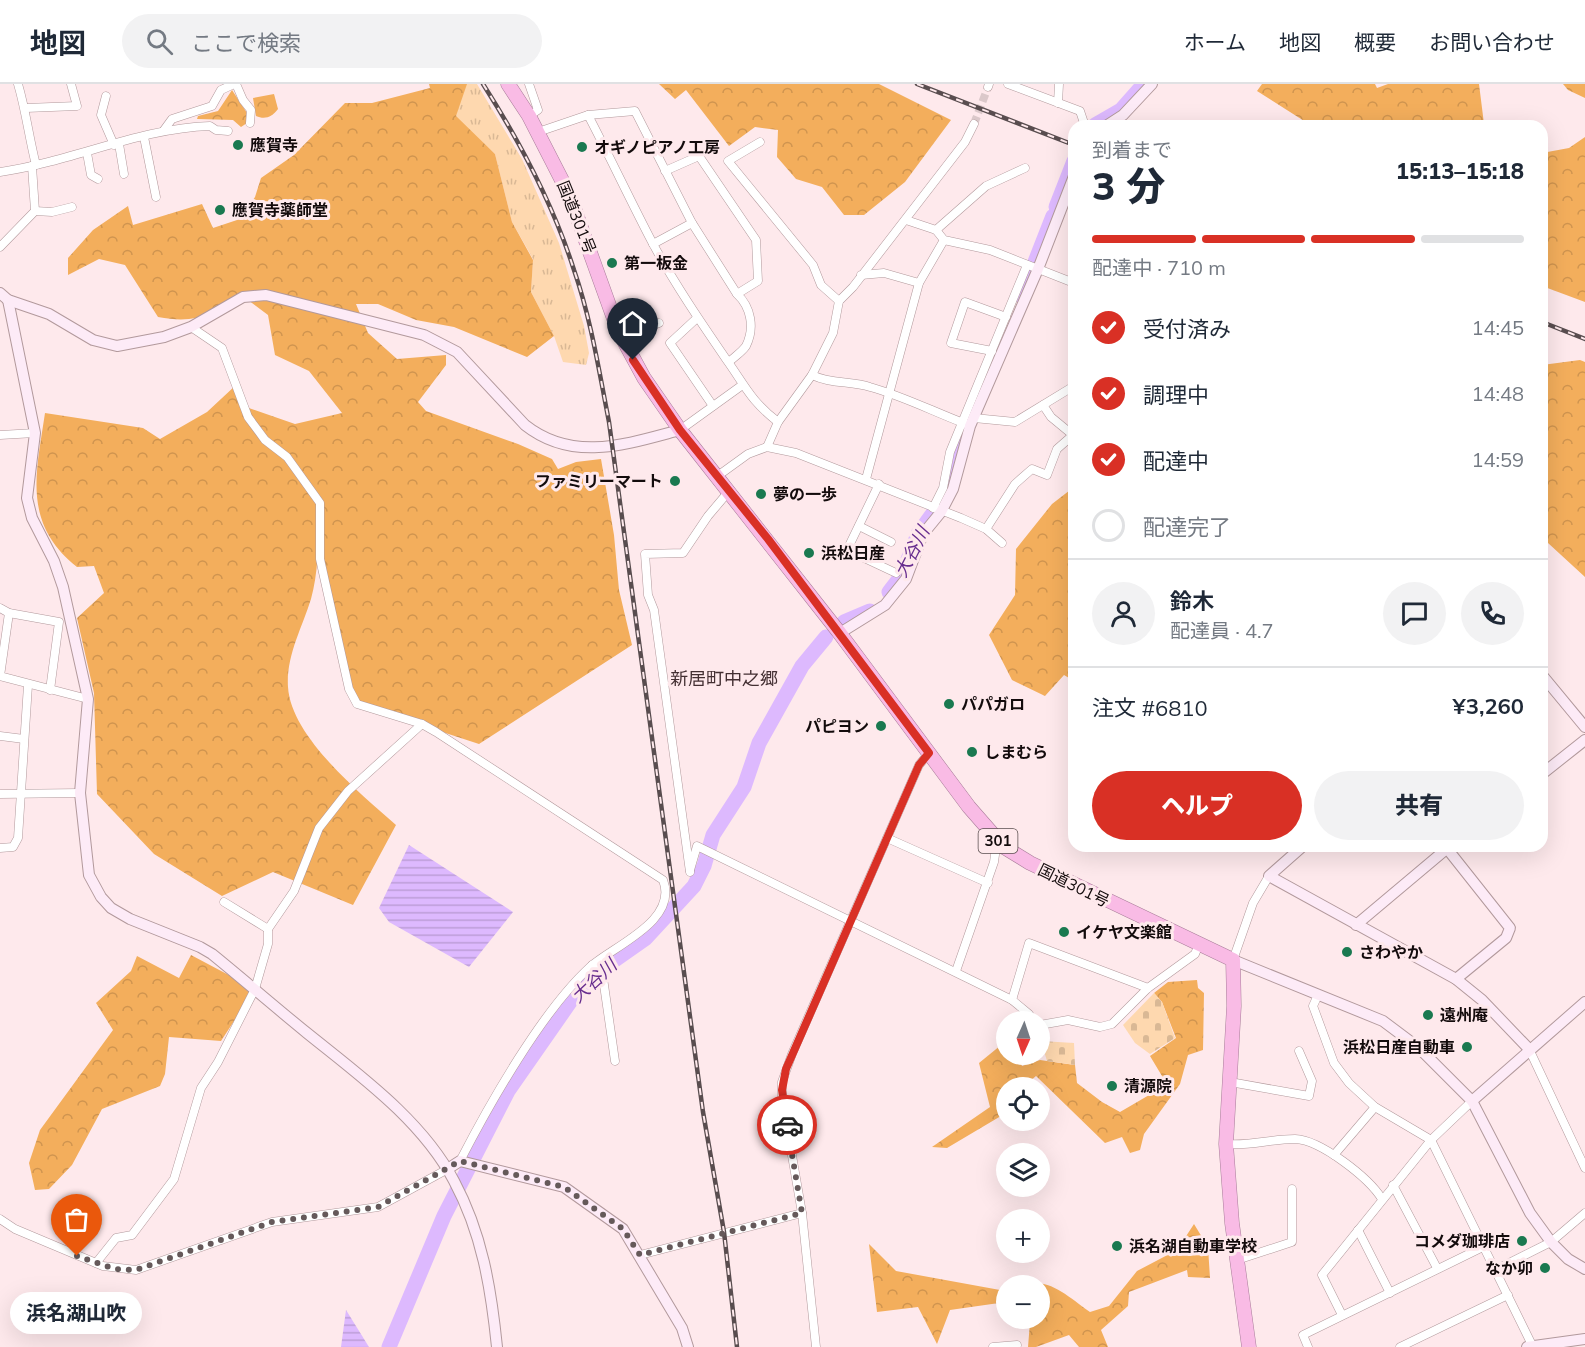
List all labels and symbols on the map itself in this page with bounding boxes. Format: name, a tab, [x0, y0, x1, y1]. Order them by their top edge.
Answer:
place label: 應賀寺	[250, 135, 298, 155]
place label: オギノピアノ工房	[594, 137, 720, 157]
marker: 應賀寺	[231, 138, 245, 152]
marker: オギノピアノ工房	[575, 140, 589, 154]
street label: 国道301号	[553, 178, 601, 256]
place label: 應賀寺薬師堂	[232, 200, 328, 220]
marker: 應賀寺薬師堂	[213, 203, 227, 217]
place label: 第一板金	[624, 253, 688, 273]
marker: 第一板金	[605, 256, 619, 270]
pin	[607, 298, 658, 360]
place label: ファミリーマート	[535, 471, 663, 491]
marker: ファミリーマート	[668, 474, 682, 488]
place label: 夢の一歩	[773, 484, 837, 504]
marker: 夢の一歩	[754, 487, 768, 501]
water label: 大谷川	[889, 521, 935, 581]
place label: 浜松日産	[821, 543, 885, 563]
marker: 浜松日産	[802, 546, 816, 560]
district label: 新居町中之郷	[670, 667, 778, 690]
place label: パパガロ	[961, 694, 1025, 714]
marker: パパガロ	[942, 697, 956, 711]
place label: パピヨン	[805, 716, 869, 736]
marker: パピヨン	[874, 719, 888, 733]
place label: しまむら	[984, 742, 1048, 762]
marker: しまむら	[965, 745, 979, 759]
road number: 301	[978, 829, 1018, 853]
street label: 国道301号	[1035, 859, 1113, 911]
place label: イケヤ文楽館	[1076, 922, 1172, 942]
marker: イケヤ文楽館	[1057, 925, 1071, 939]
place label: さわやか	[1359, 942, 1423, 962]
marker: さわやか	[1340, 945, 1354, 959]
water label: 大谷川	[566, 952, 623, 1007]
place label: 遠州庵	[1440, 1005, 1488, 1025]
marker: 遠州庵	[1421, 1008, 1435, 1022]
north arrow	[996, 1011, 1050, 1065]
place label: 浜松日産自動車	[1343, 1037, 1455, 1057]
marker: 浜松日産自動車	[1460, 1040, 1474, 1054]
place label: 清源院	[1124, 1076, 1172, 1096]
marker: 清源院	[1105, 1079, 1119, 1093]
courier	[757, 1095, 817, 1155]
pin	[51, 1194, 102, 1256]
place label: コメダ珈琲店	[1414, 1231, 1510, 1251]
marker: コメダ珈琲店	[1515, 1234, 1529, 1248]
place label: 浜名湖自動車学校	[1129, 1236, 1257, 1256]
marker: 浜名湖自動車学校	[1110, 1239, 1124, 1253]
place label: なか卯	[1485, 1258, 1533, 1278]
marker: なか卯	[1538, 1261, 1552, 1275]
callout: 浜名湖山吹	[11, 1292, 143, 1334]

